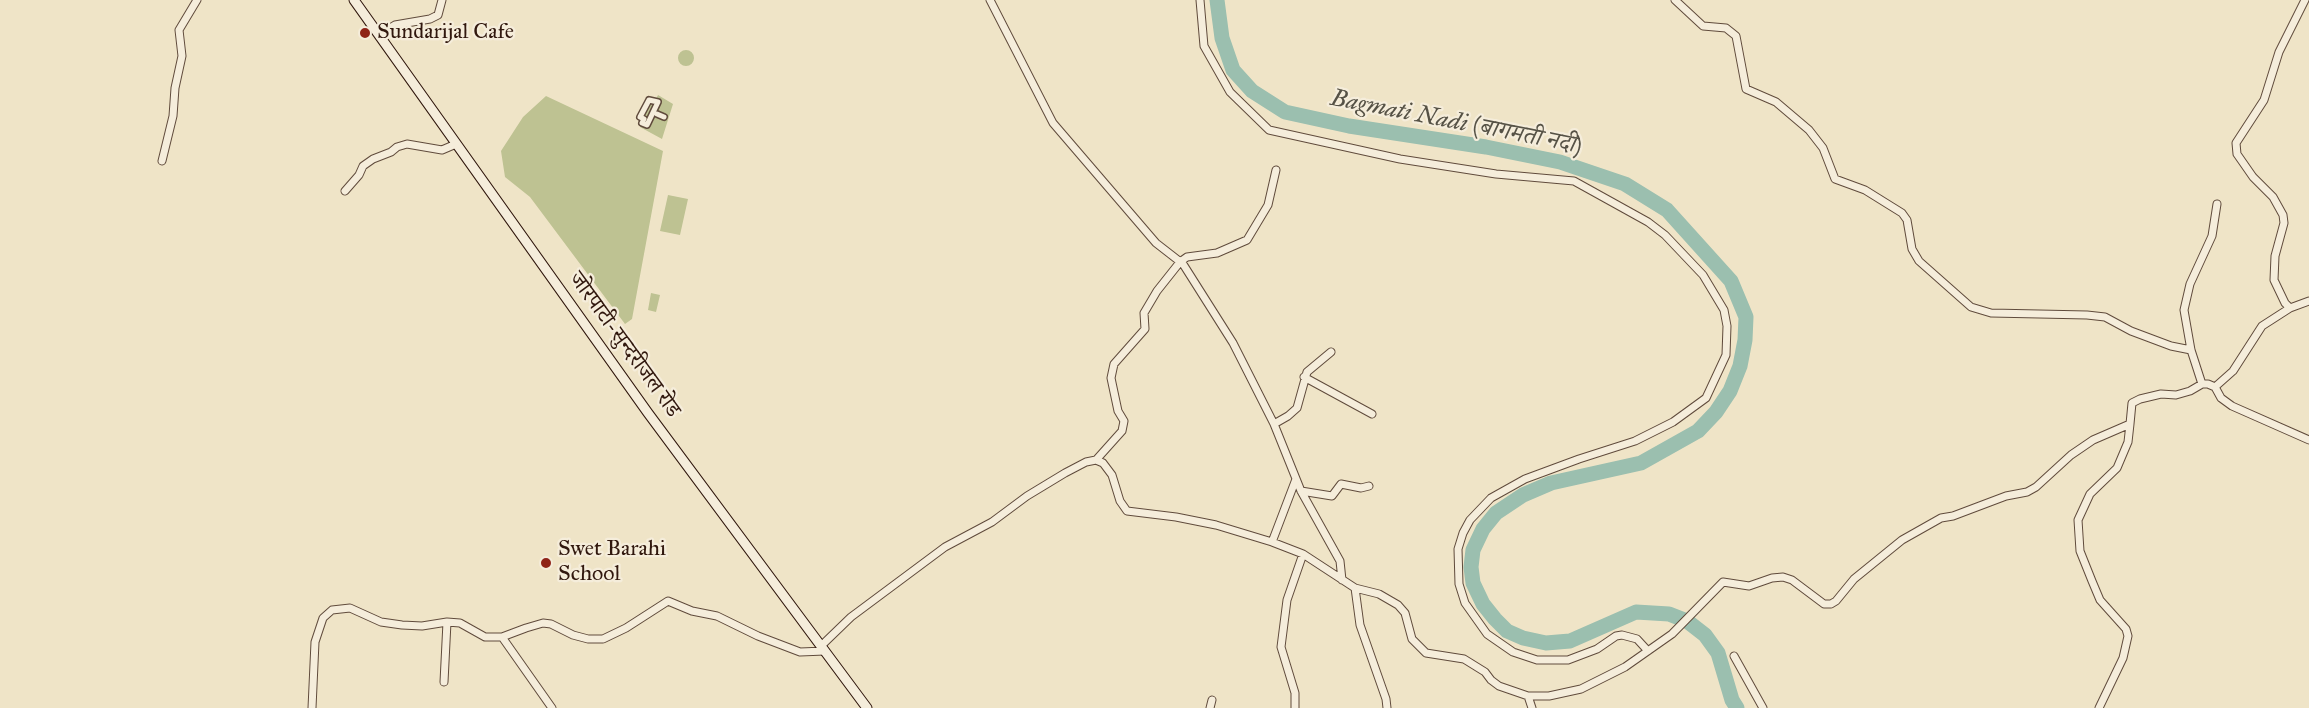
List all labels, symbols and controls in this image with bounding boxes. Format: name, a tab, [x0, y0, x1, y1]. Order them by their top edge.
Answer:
place label: Sundarijal Cafe	[377, 20, 514, 46]
marker: Sundarijal Cafe	[358, 26, 372, 40]
water label: Bagmati Nadi (बागमती नदी)	[1328, 85, 1584, 161]
street label: जोरपाटी-सुन्दरीजल रोड	[562, 267, 686, 423]
place label: Swet Barahi School	[558, 537, 666, 588]
marker: Swet Barahi School	[539, 556, 553, 570]

